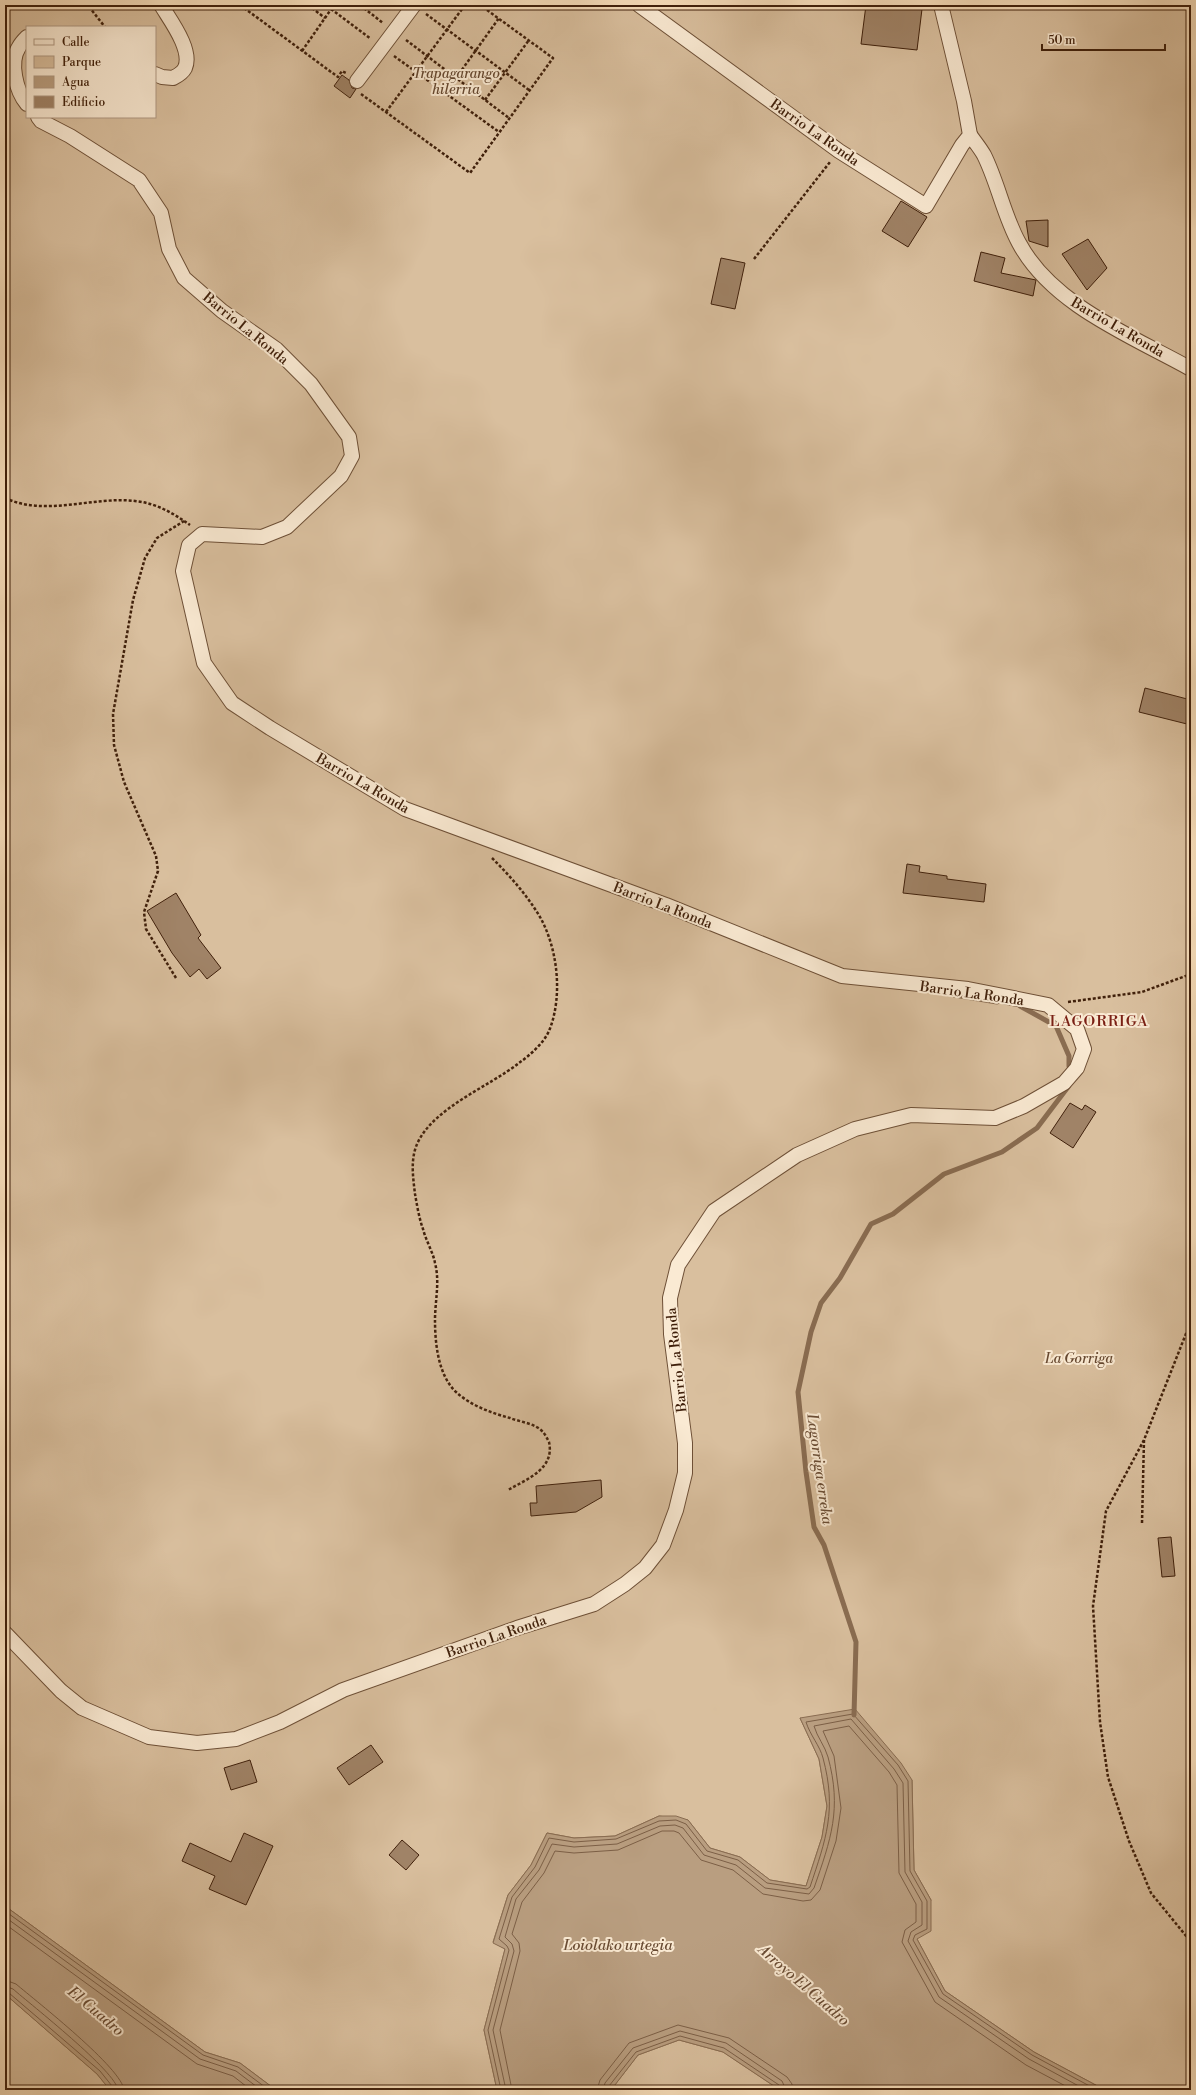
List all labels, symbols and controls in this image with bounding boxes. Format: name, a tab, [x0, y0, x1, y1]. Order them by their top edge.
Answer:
legend	[26, 26, 156, 118]
scale bar	[1042, 26, 1165, 52]
text: 50 m	[1048, 33, 1076, 48]
text: Calle	[62, 35, 89, 50]
text: Parque	[62, 55, 101, 70]
park label: Trapagarango hilerria	[412, 65, 500, 99]
text: Agua	[61, 75, 91, 90]
text: Edificio	[62, 95, 105, 110]
street label: Barrio La Ronda	[765, 95, 863, 171]
street label: Barrio La Ronda	[198, 288, 293, 369]
street label: Barrio La Ronda	[1067, 293, 1168, 362]
street label: Barrio La Ronda	[312, 749, 413, 818]
street label: Barrio La Ronda	[609, 878, 716, 933]
street label: Barrio La Ronda	[918, 978, 1026, 1010]
district label: LAGORRIGA	[1050, 1012, 1148, 1031]
street label: Barrio La Ronda	[662, 1306, 692, 1414]
park label: La Gorriga	[1044, 1350, 1113, 1368]
water label: Lagorriga erreka	[802, 1411, 837, 1526]
street label: Barrio La Ronda	[443, 1611, 550, 1663]
water label: Loiolako urtegia	[563, 1936, 673, 1955]
water label: Arroyo El Cuadro	[753, 1939, 853, 2030]
water label: El Cuadro	[63, 1982, 128, 2040]

